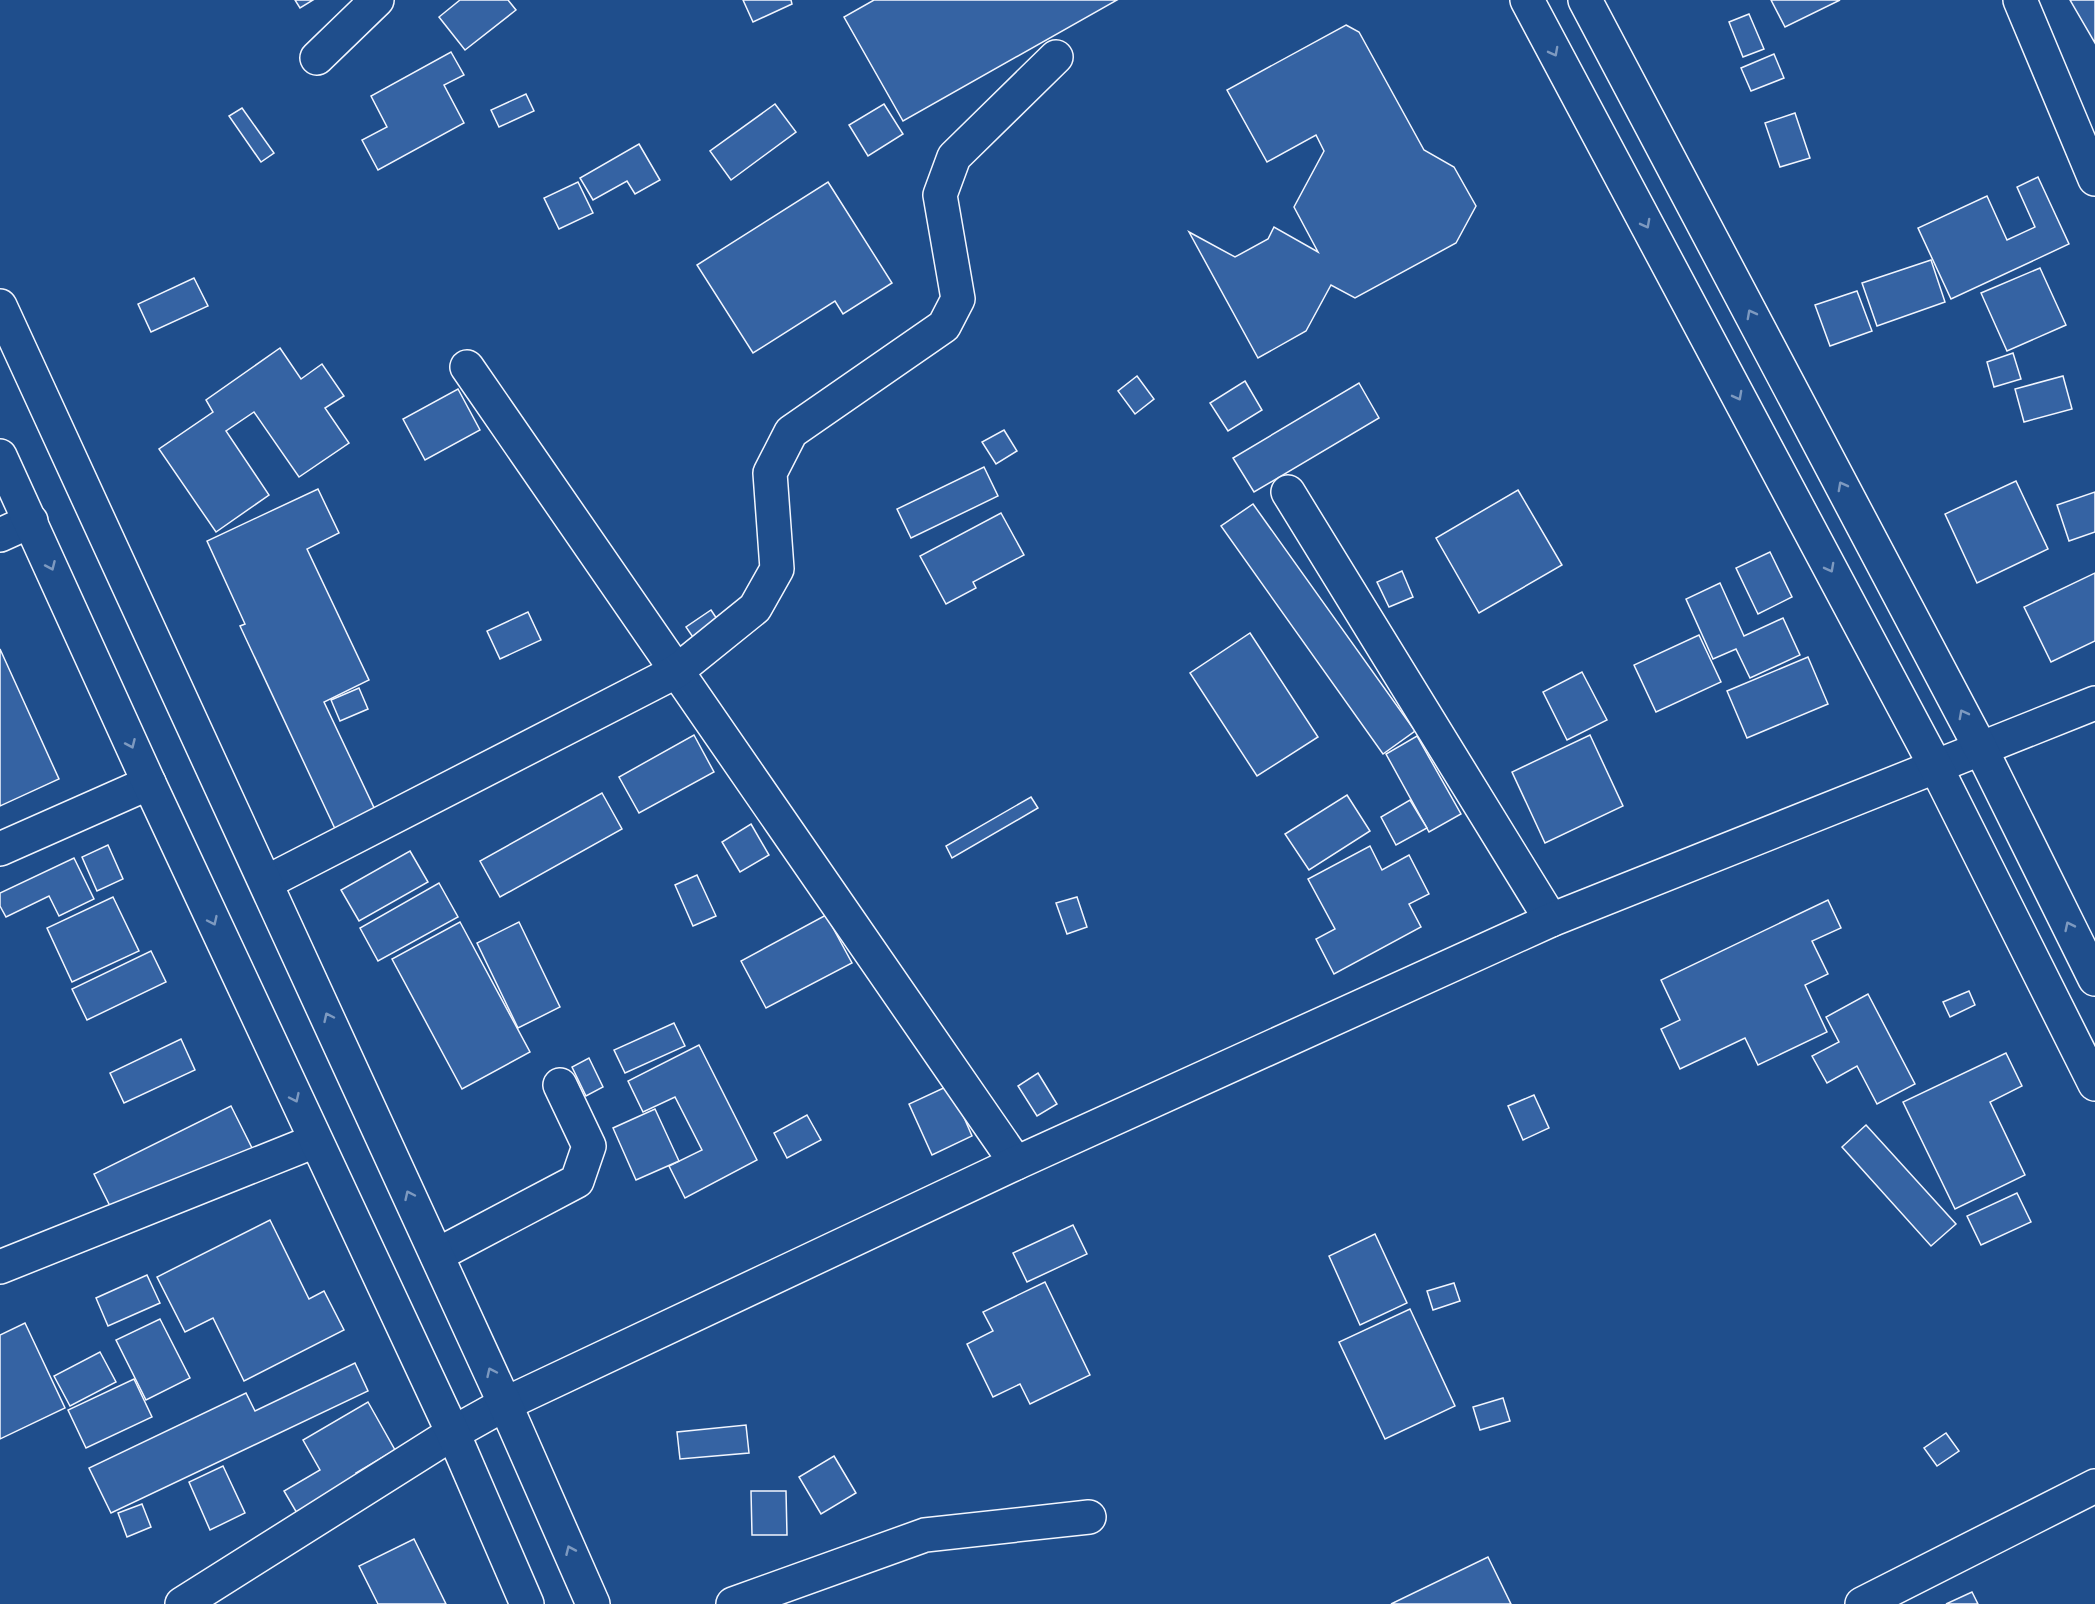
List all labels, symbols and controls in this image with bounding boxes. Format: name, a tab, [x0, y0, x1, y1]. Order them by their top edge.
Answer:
one-way arrow	[1547, 45, 1558, 56]
one-way arrow	[1639, 217, 1650, 228]
one-way arrow	[1747, 310, 1758, 320]
one-way arrow	[1731, 389, 1742, 400]
one-way arrow	[1838, 482, 1849, 493]
one-way arrow	[43, 560, 55, 571]
one-way arrow	[1823, 561, 1834, 572]
one-way arrow	[1959, 710, 1970, 721]
one-way arrow	[124, 738, 136, 749]
one-way arrow	[205, 915, 217, 926]
one-way arrow	[2065, 922, 2076, 933]
one-way arrow	[324, 1013, 336, 1024]
one-way arrow	[288, 1091, 300, 1102]
one-way arrow	[405, 1190, 417, 1201]
one-way arrow	[486, 1368, 498, 1379]
one-way arrow	[565, 1546, 577, 1557]

